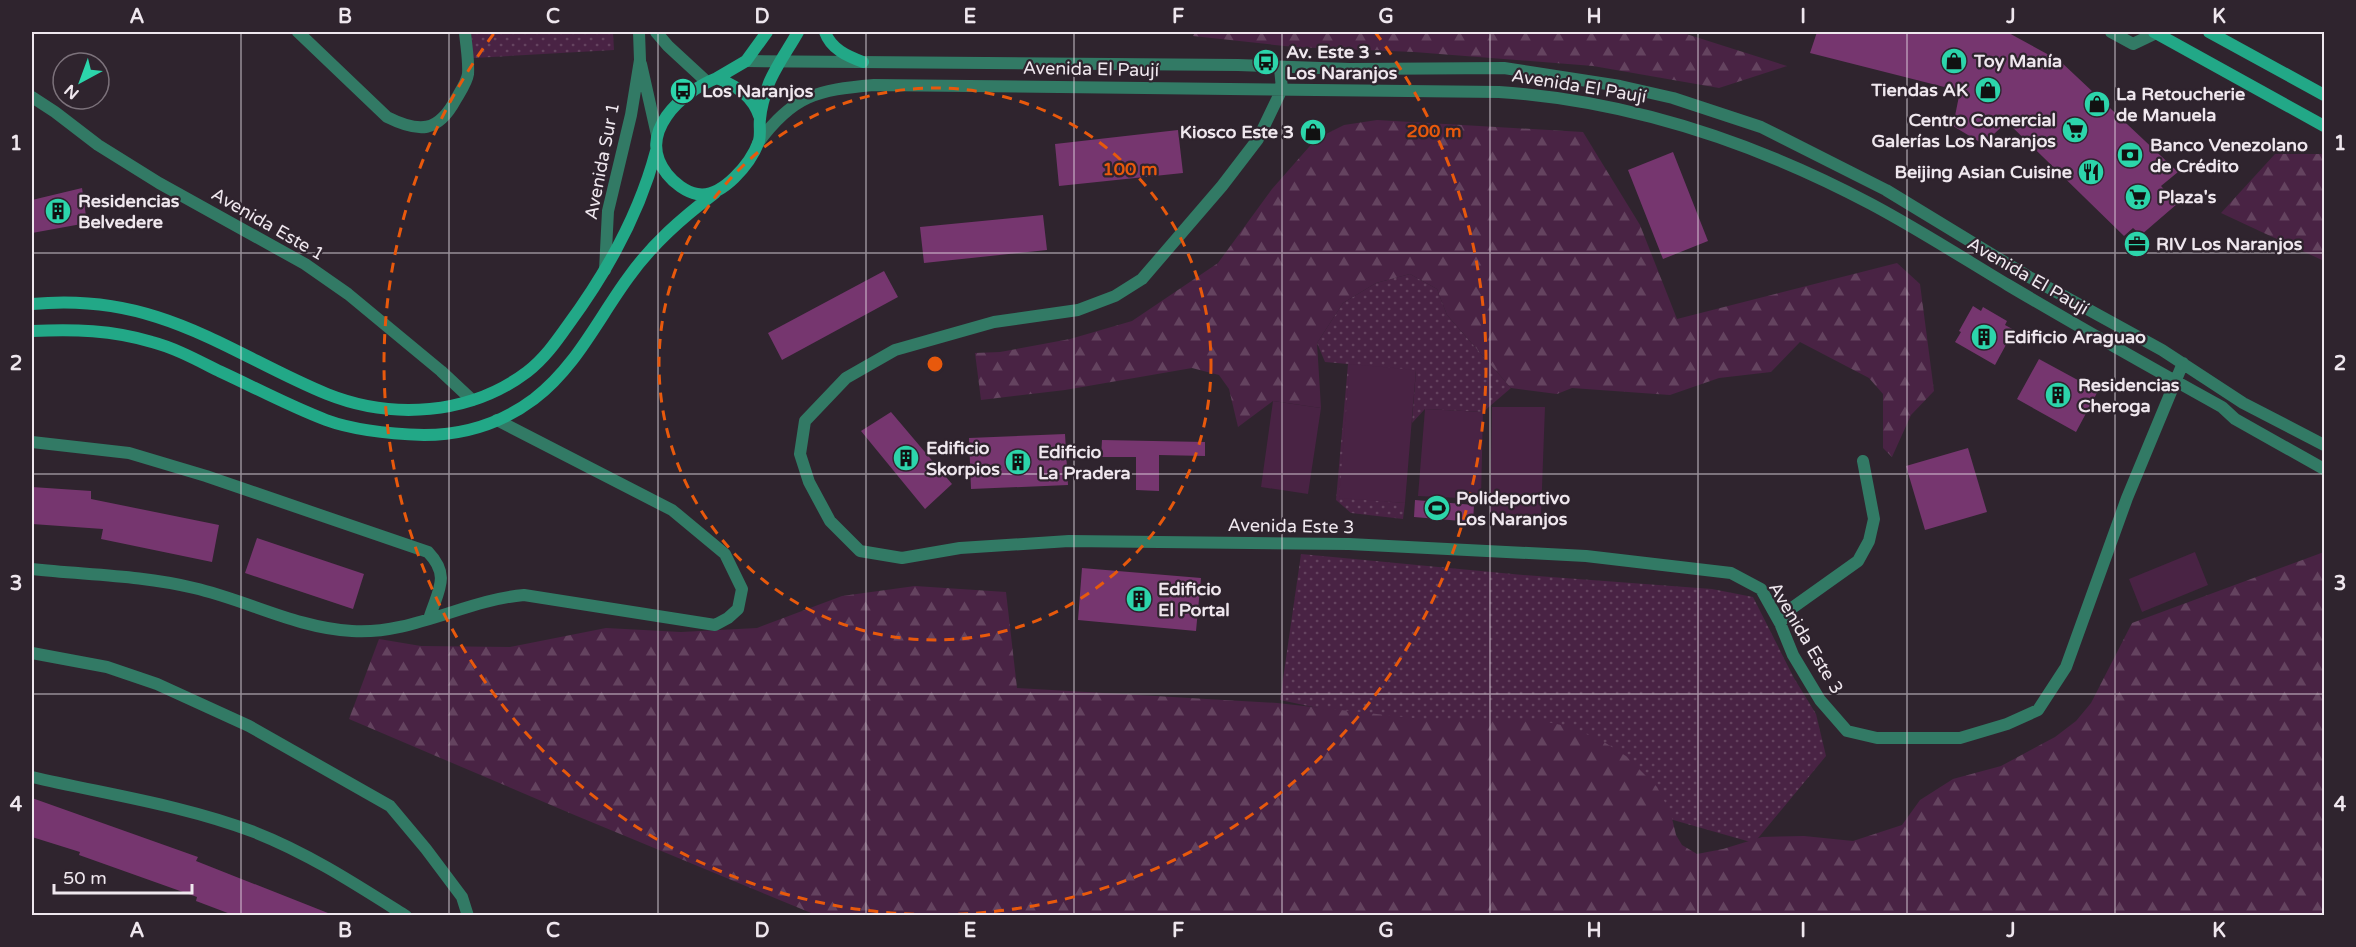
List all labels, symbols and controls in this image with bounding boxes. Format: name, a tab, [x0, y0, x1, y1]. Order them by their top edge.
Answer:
text: A	[130, 5, 145, 29]
text: B	[338, 5, 352, 29]
text: C	[546, 5, 560, 29]
text: D	[754, 5, 770, 29]
text: E	[964, 5, 977, 29]
text: F	[1172, 5, 1184, 29]
text: G	[1378, 5, 1394, 29]
text: H	[1586, 5, 1602, 29]
text: I	[1800, 5, 1806, 29]
text: J	[2005, 5, 2016, 29]
text: K	[2212, 5, 2226, 29]
place label: Av. Este 3 - Los Naranjos	[1286, 41, 1398, 84]
shop icon: Toy Manía	[1939, 46, 1969, 76]
bus stop icon: Av. Este 3 - Los Naranjos	[1251, 47, 1281, 77]
place label: Toy Manía	[1973, 50, 2062, 72]
north arrow	[51, 51, 111, 111]
street label: Avenida El Paují	[1023, 57, 1160, 81]
street label: Avenida El Paují	[1510, 64, 1649, 108]
shop icon: Tiendas AK	[1973, 75, 2003, 105]
bus stop icon: Los Naranjos	[668, 76, 698, 106]
place label: Tiendas AK	[1870, 79, 1968, 101]
text: N	[60, 80, 83, 103]
place label: Los Naranjos	[702, 80, 814, 102]
place label: La Retoucherie de Manuela	[2116, 83, 2245, 126]
shop icon: La Retoucherie de Manuela	[2082, 89, 2112, 119]
street label: Avenida Sur 1	[580, 101, 624, 221]
place label: Centro Comercial Galerías Los Naranjos	[1871, 109, 2056, 152]
supermarket icon: Centro Comercial Galerías Los Naranjos	[2060, 115, 2090, 145]
shop icon: Kiosco Este 3	[1298, 117, 1328, 147]
text: 200 m	[1406, 120, 1462, 142]
place label: Kiosco Este 3	[1180, 121, 1294, 143]
text: 1	[10, 132, 22, 156]
text: 1	[2334, 132, 2346, 156]
place label: Banco Venezolano de Crédito	[2150, 134, 2308, 177]
bank icon: Banco Venezolano de Crédito	[2115, 140, 2145, 170]
restaurant icon: Beijing Asian Cuisine	[2076, 157, 2106, 187]
text: 100 m	[1102, 158, 1158, 180]
place label: Beijing Asian Cuisine	[1895, 161, 2072, 183]
supermarket icon: Plaza's	[2123, 182, 2153, 212]
street label: Avenida Este 1	[208, 183, 328, 265]
place label: Plaza's	[2158, 186, 2217, 208]
place label: Residencias Belvedere	[78, 190, 180, 233]
building icon: Residencias Belvedere	[43, 196, 73, 226]
office icon: RIV Los Naranjos	[2122, 229, 2152, 259]
street label: Avenida El Paují	[1963, 232, 2093, 320]
place label: RIV Los Naranjos	[2156, 233, 2303, 255]
building icon: Edificio Araguao	[1969, 322, 1999, 352]
place label: Edificio Araguao	[2004, 326, 2146, 348]
text: 2	[10, 352, 22, 376]
text: 2	[2334, 352, 2346, 376]
centre of rings	[925, 354, 945, 374]
place label: Residencias Cheroga	[2078, 374, 2180, 417]
building icon: Residencias Cheroga	[2043, 380, 2073, 410]
place label: Edificio Skorpios	[926, 437, 1000, 480]
place label: Edificio La Pradera	[1038, 441, 1131, 484]
building icon: Edificio Skorpios	[891, 443, 921, 473]
building icon: Edificio La Pradera	[1003, 447, 1033, 477]
place label: Polideportivo Los Naranjos	[1456, 487, 1570, 530]
sports icon: Polideportivo Los Naranjos	[1422, 493, 1452, 523]
street label: Avenida Este 3	[1227, 514, 1355, 538]
text: 3	[10, 572, 22, 596]
text: 3	[2334, 572, 2346, 596]
place label: Edificio El Portal	[1158, 578, 1230, 621]
street label: Avenida Este 3	[1764, 578, 1848, 698]
building icon: Edificio El Portal	[1124, 584, 1154, 614]
text: 4	[10, 793, 23, 817]
text: 4	[2334, 793, 2347, 817]
scale bar	[54, 857, 192, 895]
text: 50 m	[63, 867, 107, 889]
text: A	[130, 919, 145, 943]
text: B	[338, 919, 352, 943]
text: C	[546, 919, 560, 943]
text: D	[754, 919, 770, 943]
text: E	[964, 919, 977, 943]
text: F	[1172, 919, 1184, 943]
text: G	[1378, 919, 1394, 943]
text: H	[1586, 919, 1602, 943]
text: I	[1800, 919, 1806, 943]
text: J	[2005, 919, 2016, 943]
text: K	[2212, 919, 2226, 943]

